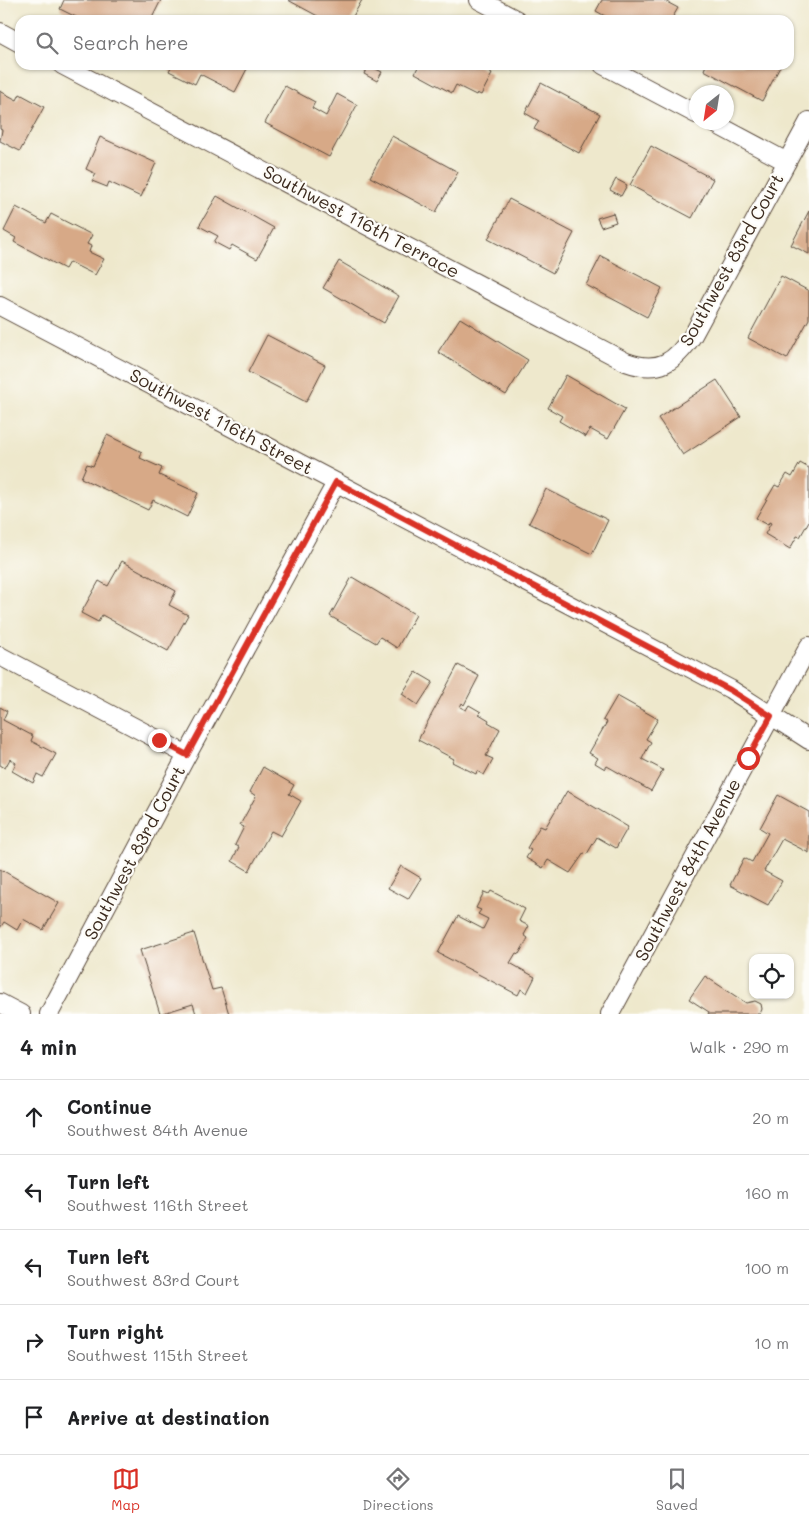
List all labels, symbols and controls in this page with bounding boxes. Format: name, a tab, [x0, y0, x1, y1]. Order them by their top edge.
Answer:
search box	[15, 15, 794, 70]
icon: search	[33, 29, 61, 57]
text: Search here	[73, 30, 189, 55]
north arrow	[689, 85, 734, 130]
street label: Southwest 116th Terrace	[259, 159, 464, 283]
street label: Southwest 83rd Court	[674, 169, 789, 350]
street label: Southwest 116th Street	[126, 363, 317, 480]
route end	[148, 729, 171, 752]
route start	[737, 747, 760, 770]
street label: Southwest 83rd Court	[78, 761, 190, 944]
street label: Southwest 84th Avenue	[629, 774, 746, 965]
map controls	[749, 954, 794, 999]
button: locate	[749, 954, 794, 999]
text: 4 min	[20, 1033, 77, 1060]
text: Walk · 290 m	[689, 1036, 789, 1057]
text: Continue	[67, 1094, 152, 1119]
icon: ahead	[20, 1103, 48, 1131]
text: 20 m	[752, 1107, 789, 1128]
text: Southwest 84th Avenue	[67, 1119, 248, 1140]
text: Turn left	[67, 1169, 150, 1194]
icon: left	[20, 1178, 48, 1206]
text: 160 m	[744, 1182, 789, 1203]
text: Southwest 116th Street	[67, 1194, 249, 1215]
text: Turn left	[67, 1244, 150, 1269]
icon: left	[20, 1253, 48, 1281]
text: 100 m	[744, 1257, 789, 1278]
text: Southwest 83rd Court	[67, 1269, 240, 1290]
text: Turn right	[67, 1319, 164, 1344]
icon: right	[20, 1328, 48, 1356]
text: 10 m	[754, 1332, 789, 1353]
text: Southwest 115th Street	[67, 1344, 248, 1365]
icon: arrive	[20, 1403, 48, 1431]
text: Arrive at destination	[67, 1405, 270, 1430]
tab: Map	[111, 1465, 140, 1514]
tab: Directions	[362, 1465, 434, 1514]
tab: Saved	[656, 1465, 698, 1514]

